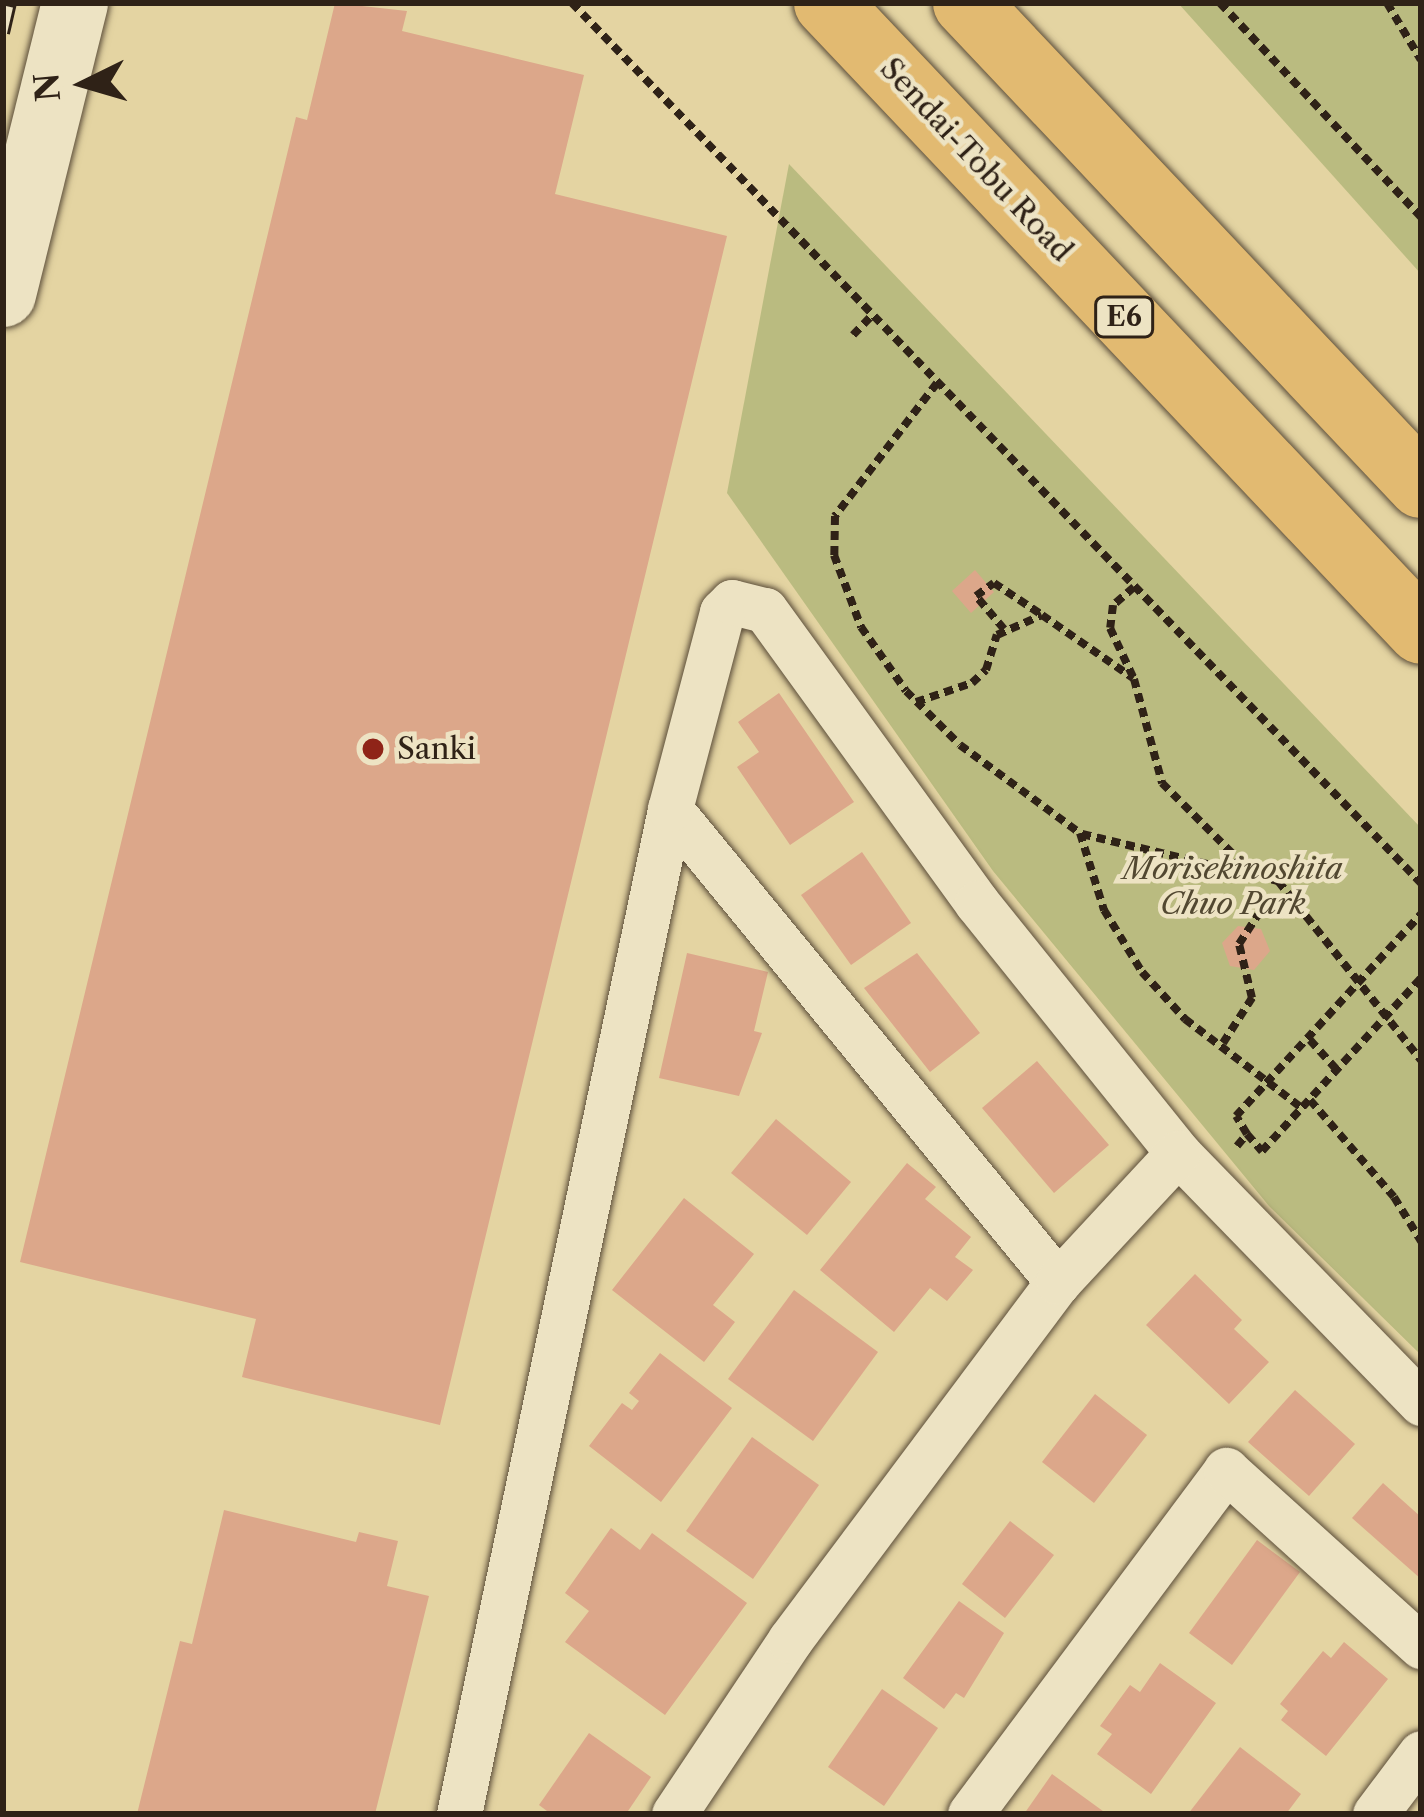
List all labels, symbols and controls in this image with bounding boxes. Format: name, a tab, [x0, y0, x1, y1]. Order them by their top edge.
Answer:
north arrow	[24, 24, 144, 144]
street label: Sendai-Tobu Road	[872, 51, 1080, 269]
text: N	[26, 71, 69, 103]
road number: E6	[1094, 296, 1154, 338]
place label: Sanki	[397, 731, 476, 767]
marker: Sanki	[360, 736, 386, 762]
park label: Morisekinoshita Chuo Park	[1123, 851, 1343, 922]

